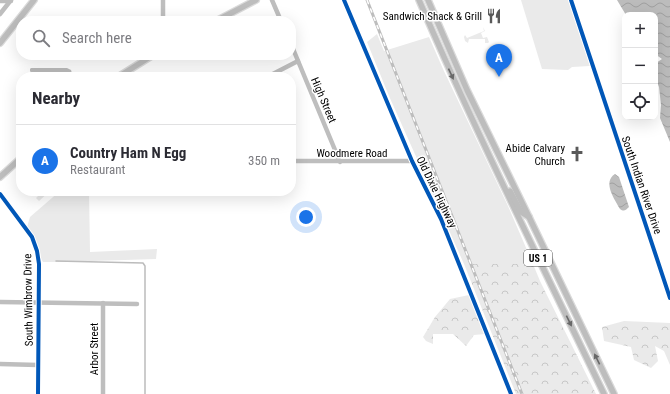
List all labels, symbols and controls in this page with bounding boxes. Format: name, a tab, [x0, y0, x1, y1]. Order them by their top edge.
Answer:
restaurant icon: Sandwich Shack & Grill	[485, 7, 503, 25]
place label: Sandwich Shack & Grill	[383, 10, 482, 23]
map controls	[622, 12, 658, 120]
button: +	[622, 12, 658, 48]
search box	[16, 16, 296, 60]
icon: search	[30, 27, 52, 49]
text: Search here	[62, 29, 132, 47]
pin: A	[486, 44, 512, 77]
button: −	[622, 48, 658, 84]
one-way arrow	[448, 69, 454, 80]
street label: High Street	[308, 75, 339, 125]
button: locate	[622, 84, 658, 120]
text: Nearby	[32, 88, 80, 108]
street label: South Indian River Drive	[619, 134, 664, 236]
place label: Abide Calvary Church	[506, 142, 565, 168]
text: Country Ham N Egg	[70, 144, 186, 162]
church icon: Abide Calvary Church	[568, 145, 586, 163]
street label: Woodmere Road	[316, 147, 388, 160]
text: A	[41, 153, 49, 168]
text: 350 m	[248, 153, 280, 168]
street label: Old Dixie Highway	[414, 154, 460, 230]
text: Restaurant	[70, 162, 125, 177]
your location	[296, 207, 316, 227]
road number: US 1	[524, 250, 552, 266]
street label: South Wimbrow Drive	[21, 254, 36, 346]
one-way arrow	[566, 315, 572, 327]
street label: Arbor Street	[88, 323, 101, 375]
one-way arrow	[594, 353, 600, 365]

